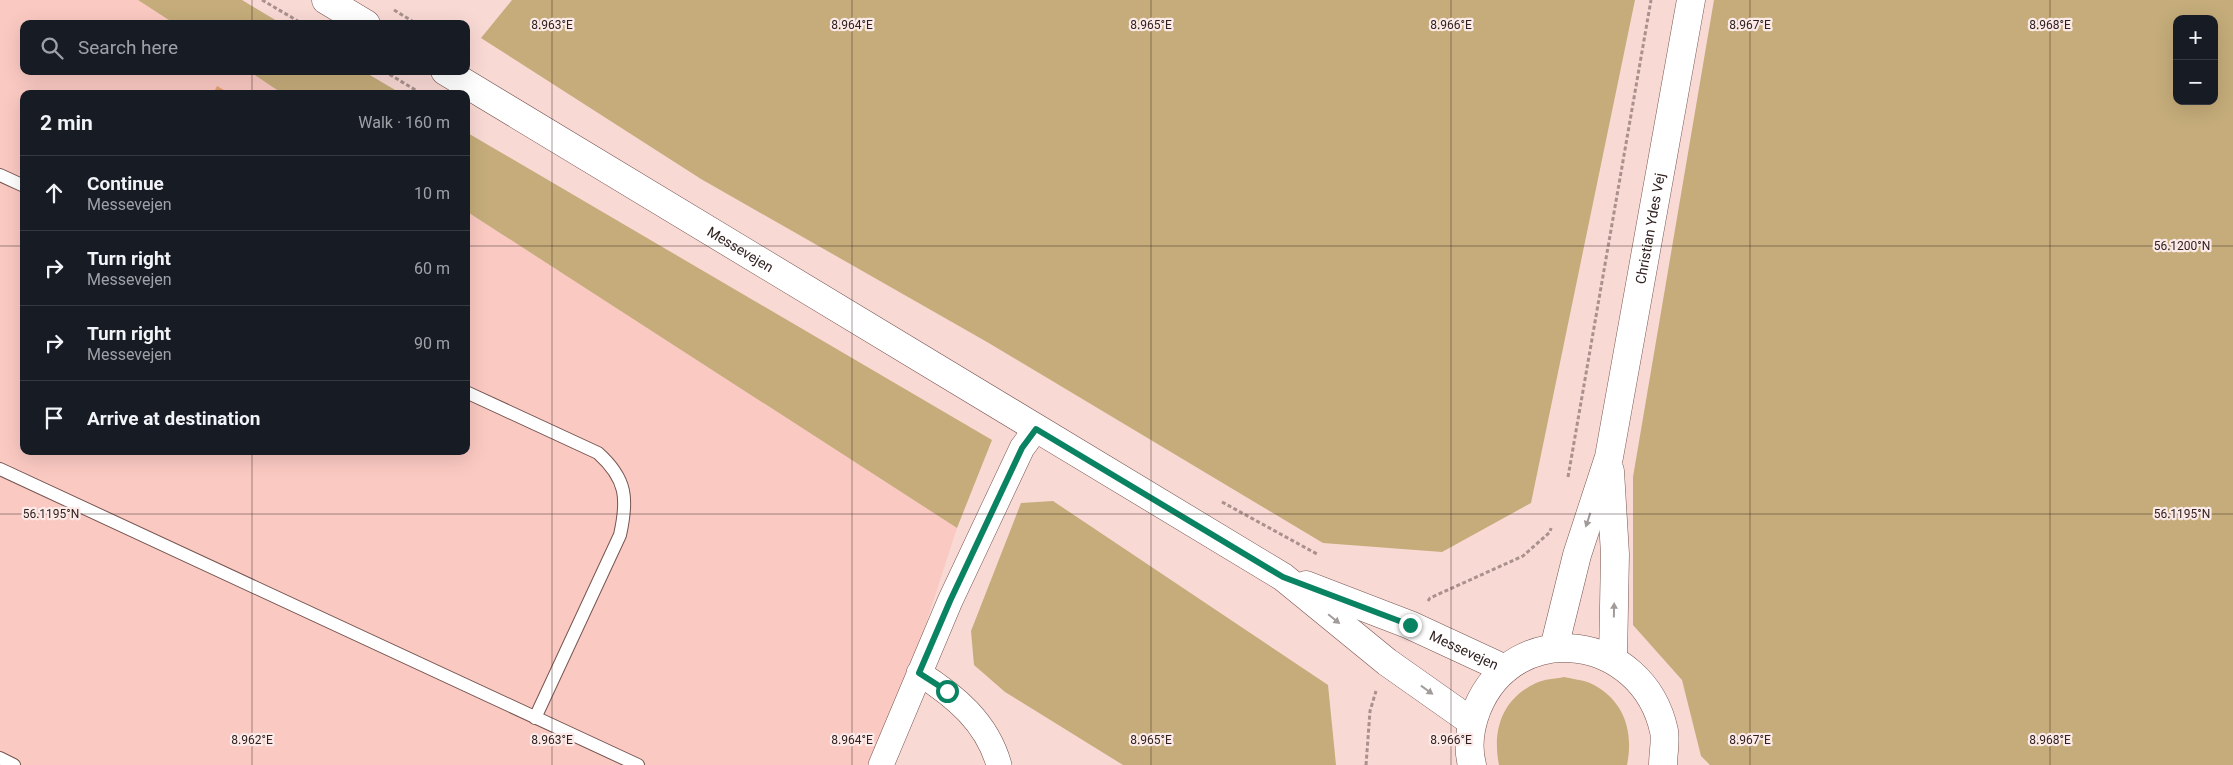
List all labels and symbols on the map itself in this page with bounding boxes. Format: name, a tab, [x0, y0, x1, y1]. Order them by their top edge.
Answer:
text: 8.963°E	[531, 18, 573, 32]
text: 8.964°E	[831, 18, 873, 32]
text: 8.965°E	[1130, 18, 1172, 32]
text: 8.966°E	[1430, 18, 1472, 32]
text: 8.967°E	[1729, 18, 1771, 32]
text: 8.968°E	[2029, 18, 2071, 32]
street label: Christian Ydes Vej	[1632, 172, 1668, 285]
street label: Messevejen	[704, 223, 776, 275]
text: 56.1200°N	[2154, 239, 2210, 253]
text: 56.1195°N	[23, 507, 79, 521]
text: 56.1195°N	[2154, 507, 2210, 521]
one-way arrow	[1584, 513, 1592, 528]
one-way arrow	[1610, 602, 1618, 618]
one-way arrow	[1328, 613, 1341, 624]
route end	[1399, 614, 1422, 637]
street label: Messevejen	[1427, 627, 1501, 673]
route start	[936, 680, 959, 703]
one-way arrow	[1420, 685, 1434, 695]
text: 8.962°E	[231, 733, 273, 747]
text: 8.963°E	[531, 733, 573, 747]
text: 8.964°E	[831, 733, 873, 747]
text: 8.965°E	[1130, 733, 1172, 747]
text: 8.966°E	[1430, 733, 1472, 747]
text: 8.967°E	[1729, 733, 1771, 747]
text: 8.968°E	[2029, 733, 2071, 747]

